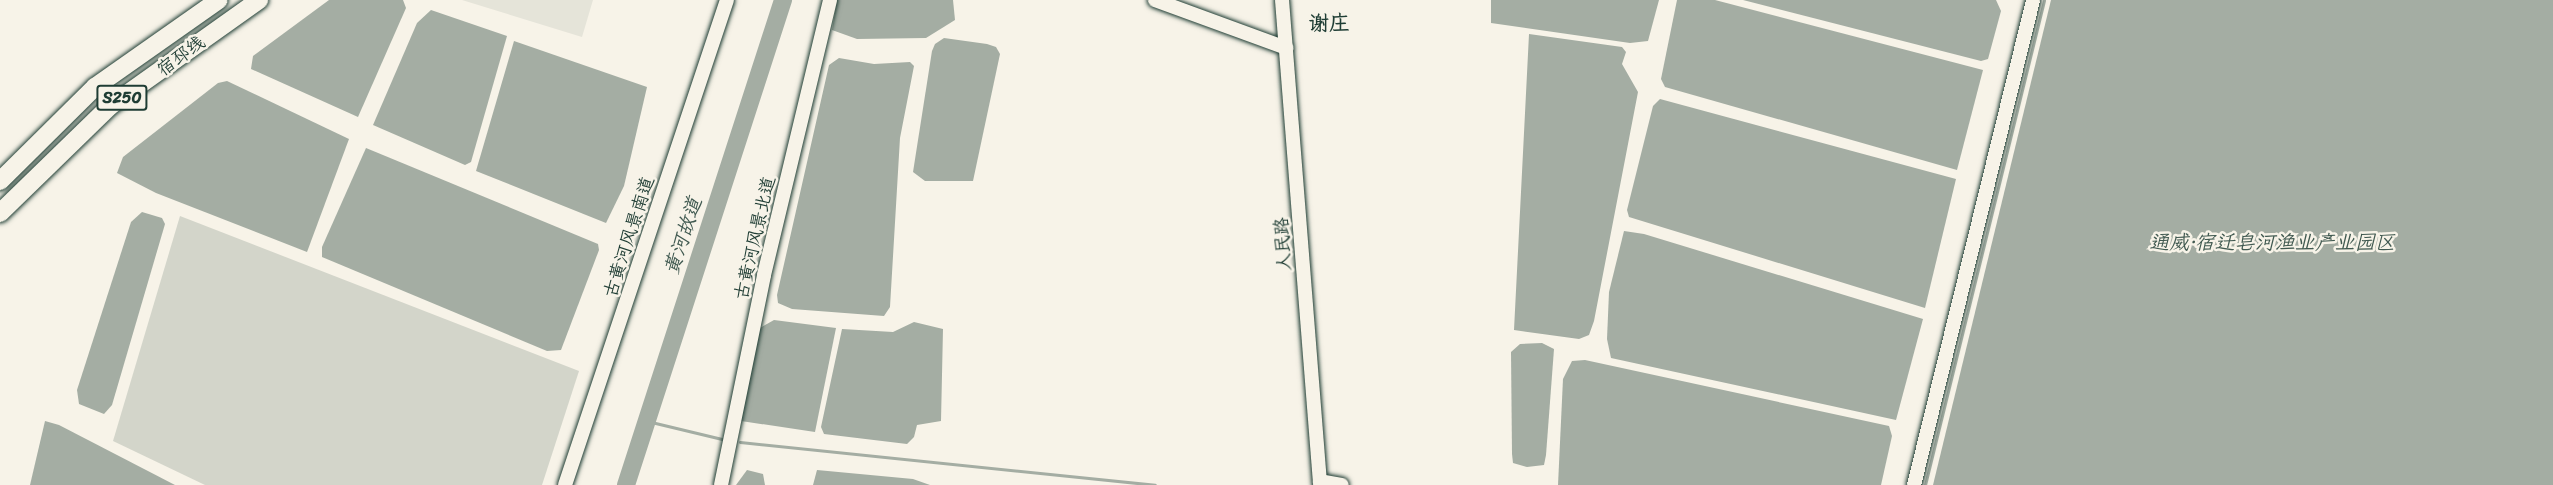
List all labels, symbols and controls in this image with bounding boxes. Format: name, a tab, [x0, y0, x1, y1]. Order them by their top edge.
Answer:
district label: 谢庄	[1308, 10, 1350, 36]
street label: 宿邳线	[153, 31, 209, 81]
road number: S250	[95, 85, 149, 111]
street label: 古黄河风景南道	[599, 174, 659, 300]
street label: 古黄河风景北道	[730, 174, 780, 302]
water label: 黄河故道	[659, 194, 707, 278]
street label: 人民路	[1270, 216, 1296, 272]
water label: 通威·宿迁皂河渔业产业园区	[2149, 230, 2395, 254]

